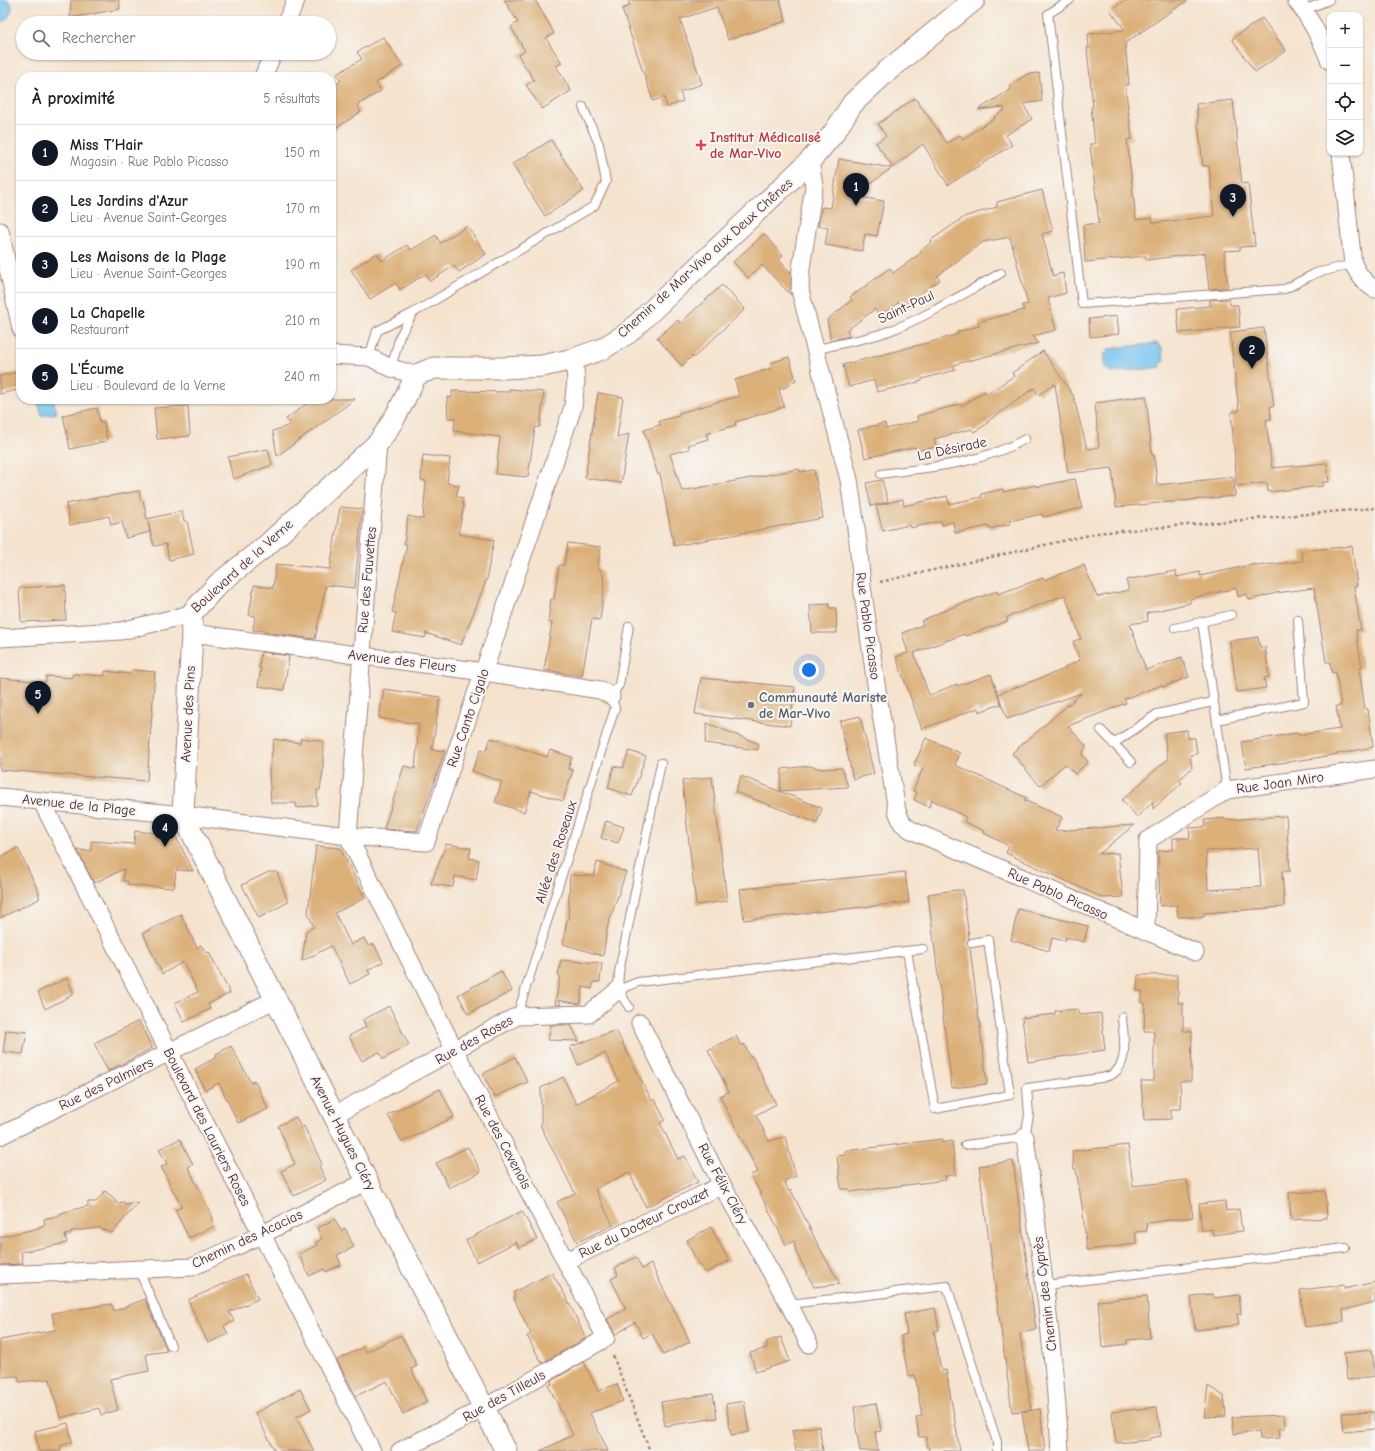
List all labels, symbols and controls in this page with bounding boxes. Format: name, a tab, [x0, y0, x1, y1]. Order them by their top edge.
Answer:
map controls	[1327, 12, 1363, 156]
button: +	[1327, 12, 1363, 48]
search box	[16, 16, 336, 60]
icon: search	[30, 27, 52, 49]
text: Rechercher	[62, 29, 135, 47]
button: −	[1327, 48, 1363, 84]
button: locate	[1327, 84, 1363, 120]
text: À proximité	[32, 89, 115, 108]
text: 5 résultats	[263, 91, 320, 106]
button: layers	[1327, 120, 1363, 156]
place label: Institut Médicalisé de Mar-Vivo	[710, 129, 821, 162]
text: Miss T’Hair	[70, 136, 143, 154]
marker: Institut Médicalisé de Mar-Vivo	[695, 139, 707, 151]
text: 1	[42, 145, 48, 160]
text: 150 m	[285, 145, 320, 160]
text: Magasin · Rue Pablo Picasso	[70, 154, 228, 169]
pin: 1	[843, 173, 869, 206]
street label: Chemin de Mar-Vivo aux Deux Chênes	[614, 175, 796, 341]
pin: 3	[1220, 184, 1246, 217]
text: Les Jardins d'Azur	[70, 192, 188, 210]
text: 2	[42, 201, 48, 216]
text: 170 m	[286, 201, 320, 216]
text: Lieu · Avenue Saint-Georges	[70, 210, 227, 225]
text: Les Maisons de la Plage	[70, 248, 226, 266]
text: 3	[42, 257, 48, 272]
text: 190 m	[285, 257, 320, 272]
text: Lieu · Avenue Saint-Georges	[70, 266, 227, 281]
street label: Saint-Paul	[875, 287, 937, 327]
text: La Chapelle	[70, 304, 145, 322]
text: 4	[42, 313, 48, 328]
text: 210 m	[285, 313, 320, 328]
text: Restaurant	[70, 322, 129, 337]
pin: 2	[1239, 336, 1265, 369]
text: L'Écume	[70, 360, 124, 378]
text: 5	[42, 369, 48, 384]
text: 240 m	[284, 369, 320, 384]
text: Lieu · Boulevard de la Verne	[70, 378, 226, 393]
street label: La Désirade	[916, 433, 988, 465]
street label: Boulevard de la Verne	[187, 516, 297, 616]
street label: Rue des Fauvettes	[354, 526, 380, 634]
street label: Rue Pablo Picasso	[852, 571, 884, 681]
street label: Avenue des Fleurs	[347, 646, 457, 676]
your location	[799, 660, 819, 680]
street label: Avenue des Pins	[177, 665, 199, 763]
street label: Rue Canto Cigalo	[443, 666, 493, 770]
pin: 5	[25, 681, 51, 714]
place label: Communauté Mariste de Mar-Vivo	[759, 689, 887, 722]
marker: Communauté Mariste de Mar-Vivo	[746, 700, 756, 710]
street label: Rue Joan Miro	[1235, 768, 1325, 798]
street label: Avenue de la Plage	[21, 791, 137, 819]
street label: Allée des Roseaux	[531, 798, 581, 906]
pin: 4	[152, 814, 178, 847]
street label: Rue Pablo Picasso	[1005, 864, 1111, 924]
street label: Rue des Roses	[432, 1012, 516, 1068]
street label: Boulevard des Lauriers Roses	[160, 1045, 254, 1209]
street label: Rue des Palmiers	[56, 1054, 156, 1114]
street label: Avenue Hugues Cléry	[307, 1072, 380, 1194]
street label: Rue des Cevenols	[471, 1092, 535, 1192]
street label: Rue Félix Cléry	[694, 1140, 752, 1228]
street label: Rue du Docteur Crouzet	[576, 1184, 713, 1262]
street label: Chemin des Acacias	[189, 1206, 305, 1272]
street label: Chemin des Cyprès	[1030, 1235, 1060, 1352]
street label: Rue des Tilleuls	[460, 1366, 548, 1426]

